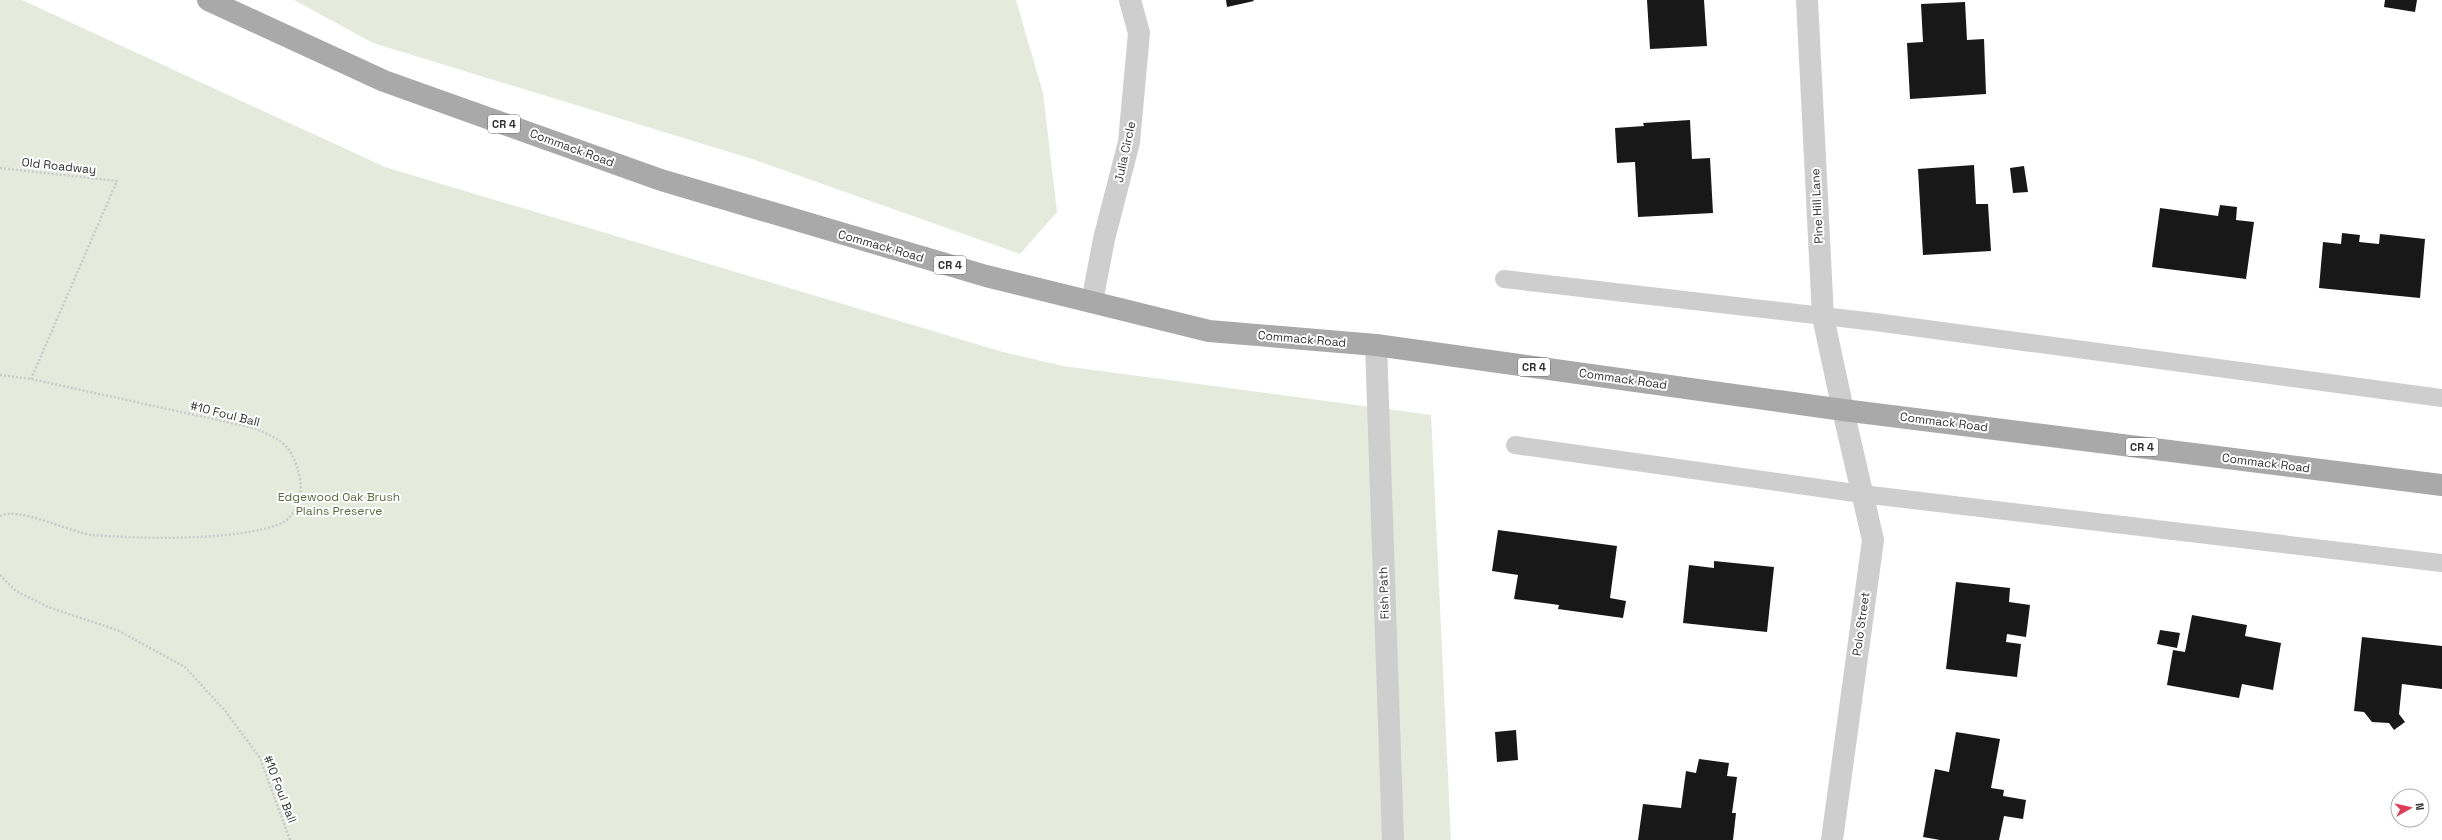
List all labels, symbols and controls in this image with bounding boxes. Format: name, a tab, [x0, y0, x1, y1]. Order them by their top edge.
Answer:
road number: CR 4	[488, 115, 520, 133]
street label: Julia Circle	[1111, 120, 1139, 184]
street label: Commack Road	[528, 125, 616, 171]
street label: Old Roadway	[21, 154, 97, 178]
street label: Pine Hill Lane	[1807, 168, 1827, 244]
street label: Commack Road	[836, 226, 926, 266]
road number: CR 4	[934, 256, 966, 274]
street label: Commack Road	[1257, 327, 1347, 351]
road number: CR 4	[1518, 358, 1550, 376]
street label: Commack Road	[1578, 365, 1668, 393]
street label: #10 Foul Ball	[189, 398, 261, 430]
street label: Commack Road	[1899, 409, 1989, 435]
road number: CR 4	[2126, 438, 2158, 456]
street label: Commack Road	[2221, 450, 2311, 476]
park label: Edgewood Oak Brush Plains Preserve	[278, 489, 400, 519]
street label: Fish Path	[1375, 566, 1393, 620]
street label: Polo Street	[1849, 591, 1873, 657]
street label: #10 Foul Ball	[260, 753, 300, 825]
north arrow	[2390, 788, 2430, 828]
text: N	[2412, 802, 2427, 811]

